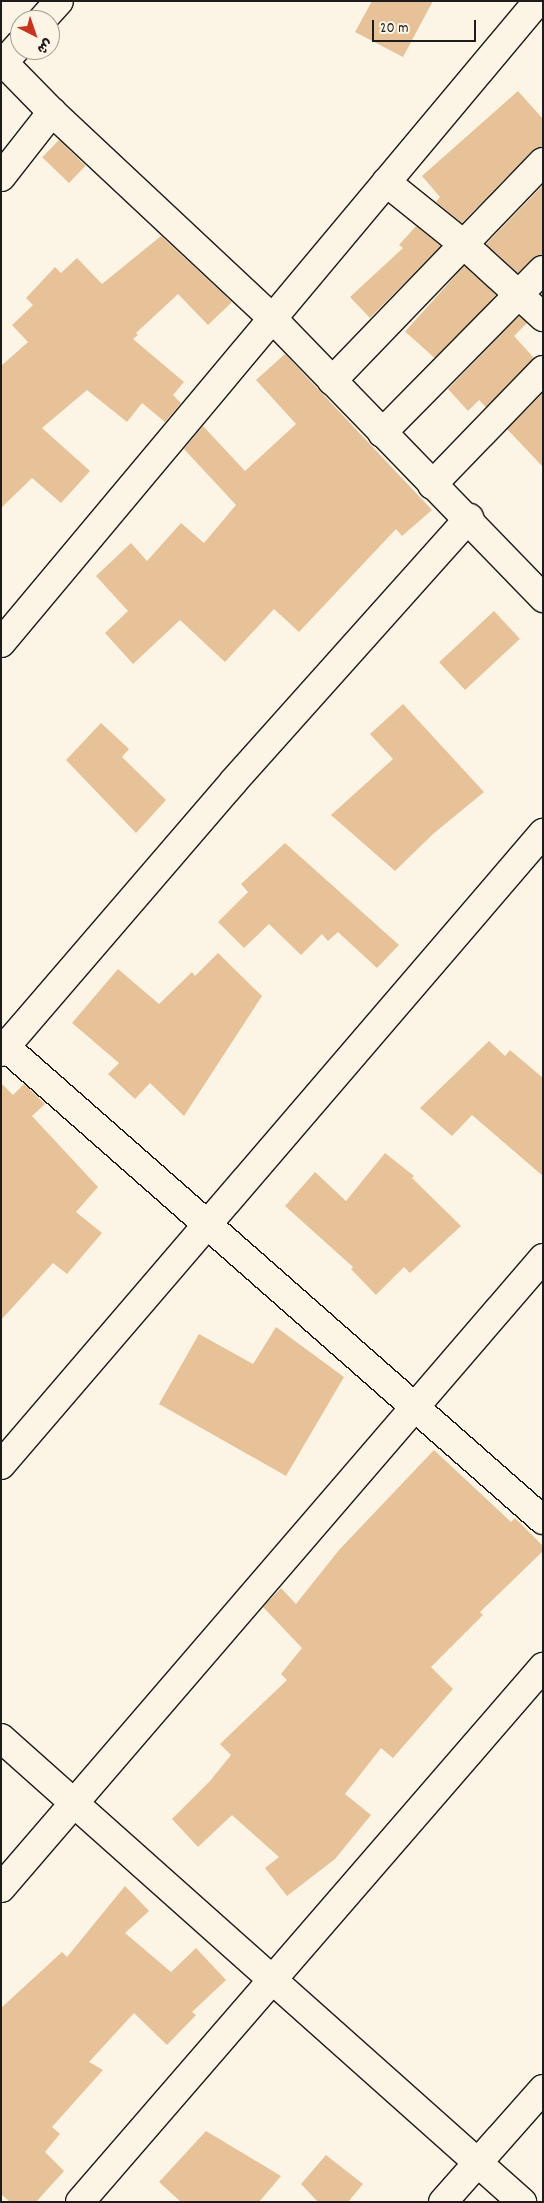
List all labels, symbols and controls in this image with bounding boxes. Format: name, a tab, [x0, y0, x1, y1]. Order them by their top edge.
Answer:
north arrow	[10, 10, 60, 60]
scale bar	[374, 10, 478, 42]
text: 20 m	[380, 18, 408, 40]
text: ش	[32, 33, 57, 58]

